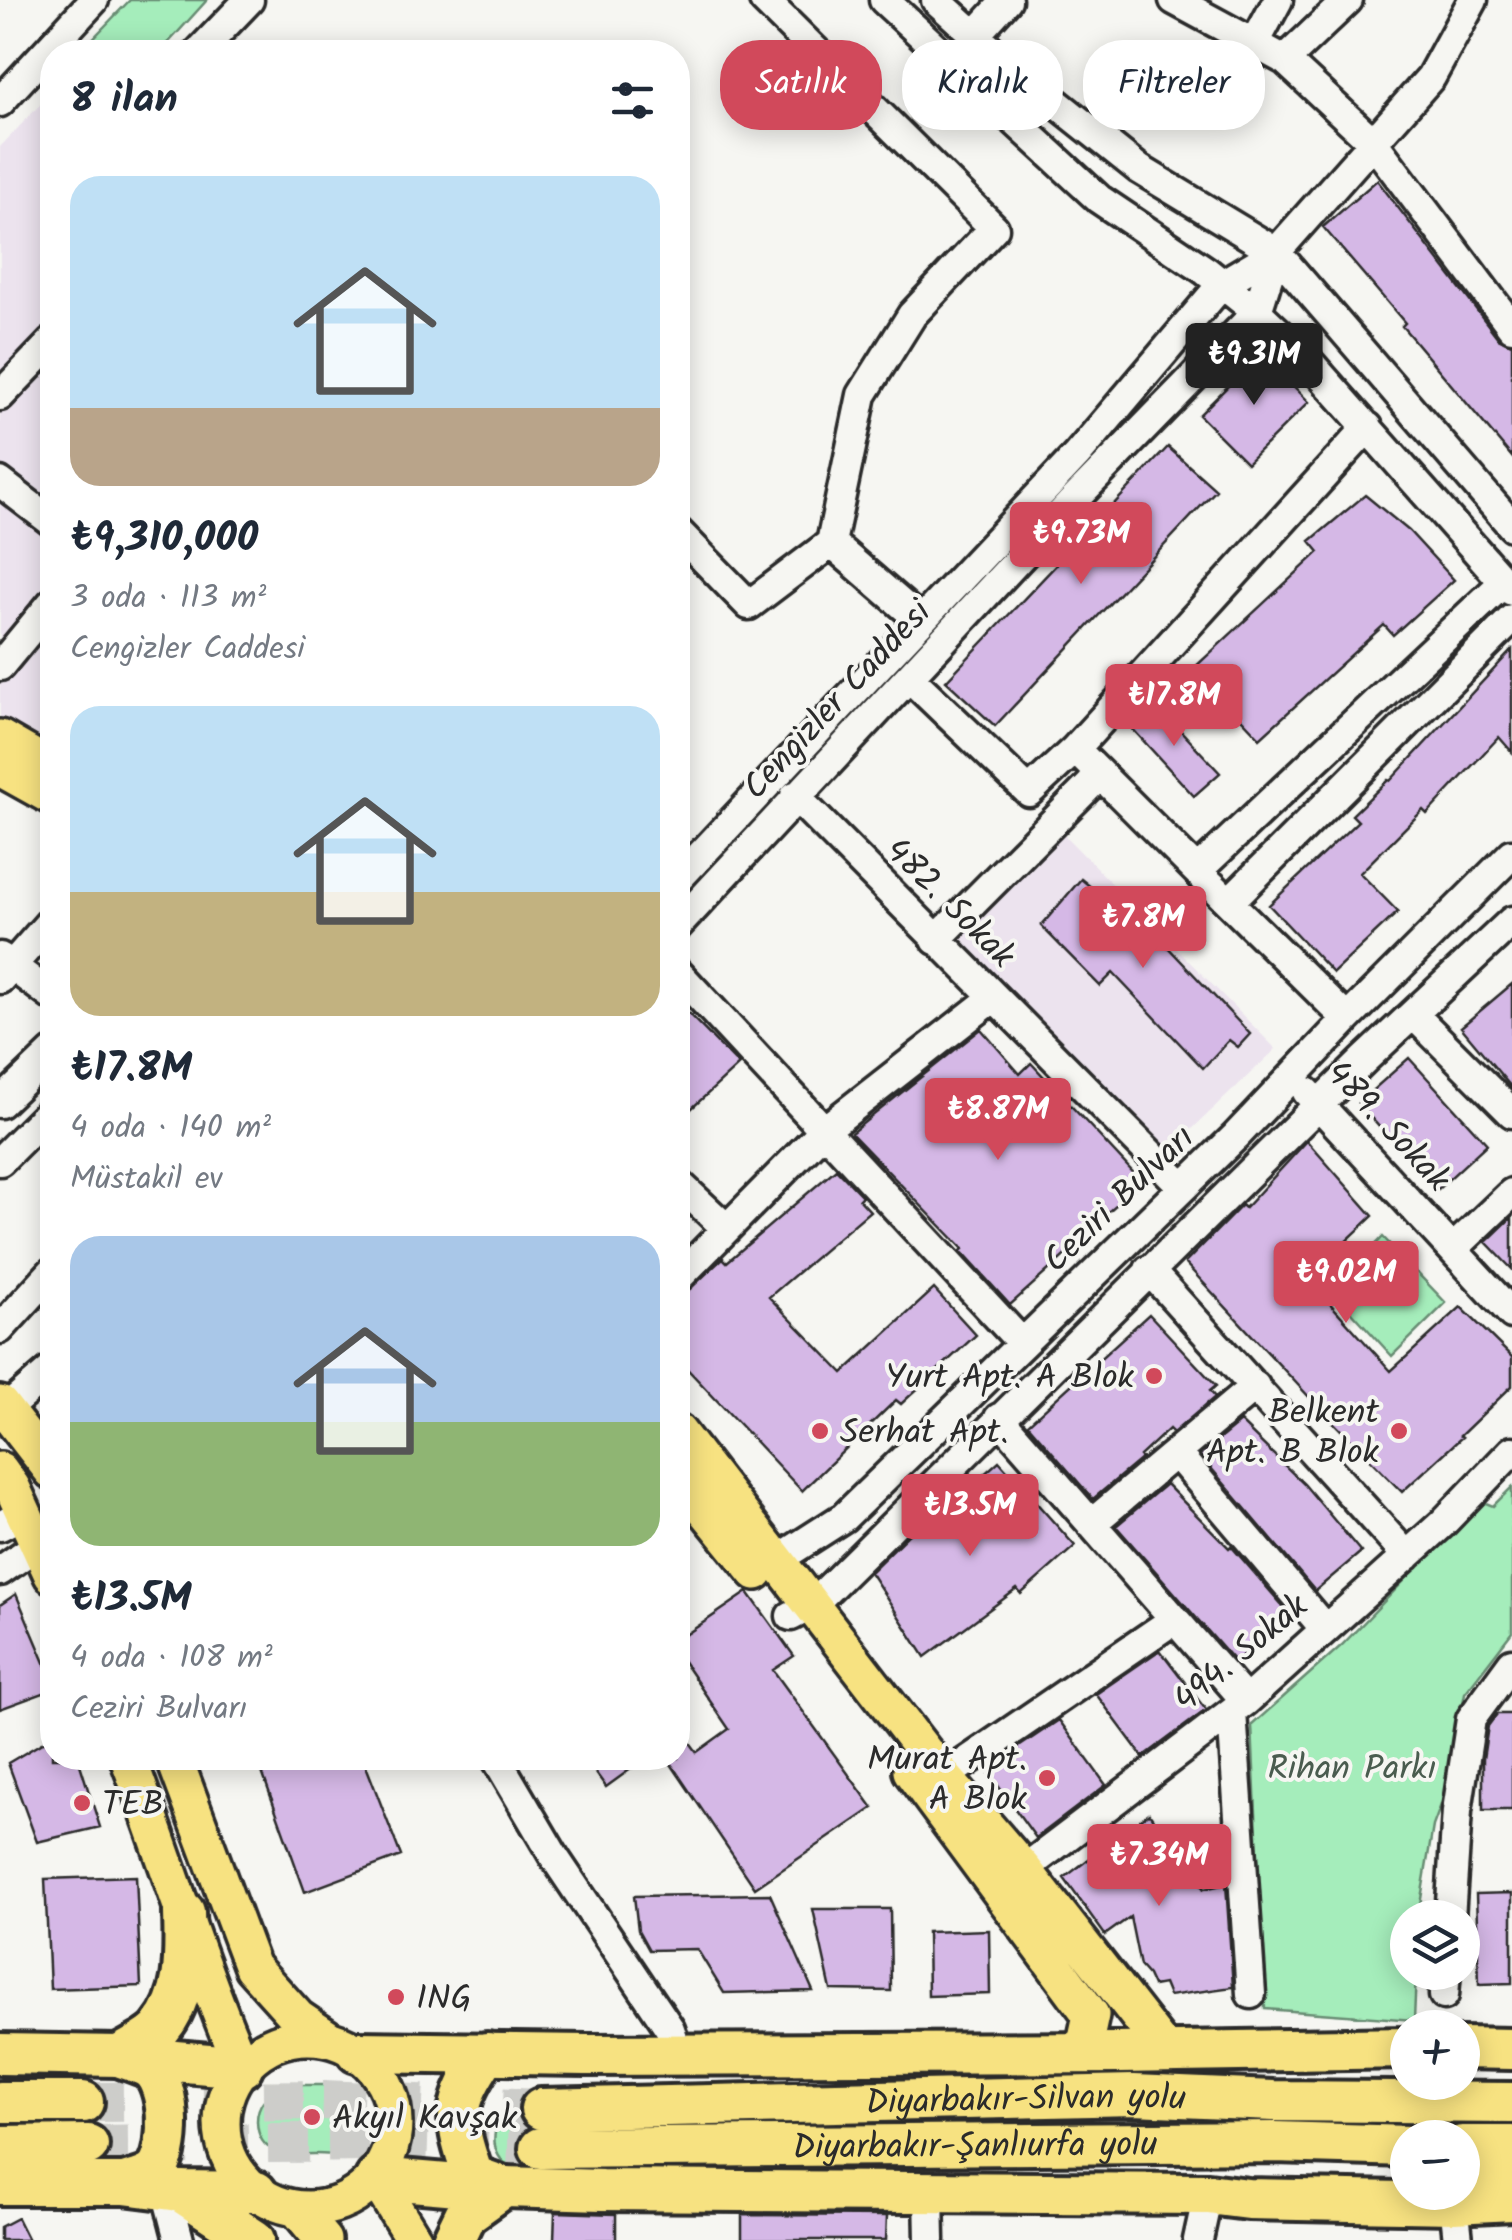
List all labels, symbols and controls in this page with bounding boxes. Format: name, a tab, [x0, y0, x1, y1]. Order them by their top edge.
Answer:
chip: Satılık	[720, 40, 882, 130]
chip: Kiralık	[902, 40, 1063, 130]
chip: Filtreler	[1083, 40, 1265, 130]
text: 8 ilan	[70, 67, 178, 134]
icon: filters	[605, 73, 660, 128]
icon: home	[275, 241, 455, 421]
pin: ₺9.31M	[1173, 323, 1335, 408]
text: ₺9.31M	[1208, 330, 1300, 381]
pin: ₺9.73M	[1000, 502, 1162, 587]
text: ₺9,310,000	[70, 506, 258, 573]
text: ₺9.73M	[1032, 509, 1130, 560]
text: 3 oda · 113 m²	[70, 573, 266, 624]
street label: Cengizler Caddesi	[730, 587, 947, 814]
text: Cengizler Caddesi	[70, 624, 305, 675]
pin: ₺17.8M	[1093, 664, 1255, 749]
text: ₺17.8M	[1127, 671, 1221, 722]
icon: home	[275, 771, 455, 951]
street label: 482. Sokak	[870, 825, 1028, 983]
pin: ₺7.8M	[1073, 886, 1213, 971]
text: ₺7.8M	[1101, 893, 1185, 944]
text: ₺17.8M	[70, 1036, 192, 1103]
street label: 489. Sokak	[1311, 1048, 1463, 1206]
pin: ₺8.87M	[917, 1078, 1079, 1163]
text: ₺8.87M	[947, 1085, 1049, 1136]
text: 4 oda · 140 m²	[70, 1103, 271, 1154]
street label: Ceziri Bulvarı	[1031, 1113, 1209, 1288]
text: Müstakil ev	[70, 1154, 223, 1205]
pin: ₺9.02M	[1265, 1241, 1427, 1326]
text: ₺9.02M	[1296, 1248, 1396, 1299]
icon: home	[275, 1301, 455, 1481]
place label: Yurt Apt. A Blok	[886, 1351, 1135, 1407]
marker: Yurt Apt. A Blok	[1143, 1365, 1165, 1387]
place label: Belkent Apt. B Blok	[1206, 1386, 1380, 1482]
place label: Serhat Apt.	[840, 1406, 1009, 1462]
marker: Serhat Apt.	[809, 1420, 831, 1442]
marker: Belkent Apt. B Blok	[1388, 1420, 1410, 1442]
pin: ₺13.5M	[889, 1474, 1051, 1559]
text: ₺13.5M	[924, 1481, 1016, 1532]
text: ₺13.5M	[70, 1566, 192, 1633]
street label: 494. Sokak	[1162, 1581, 1322, 1728]
text: 4 oda · 108 m²	[70, 1633, 273, 1684]
text: Ceziri Bulvarı	[70, 1684, 247, 1735]
place label: Murat Apt. A Blok	[867, 1733, 1028, 1829]
park label: Rihan Parkı	[1267, 1742, 1437, 1798]
marker: Murat Apt. A Blok	[1036, 1767, 1058, 1789]
place label: TEB	[102, 1778, 164, 1834]
marker: TEB	[71, 1792, 93, 1814]
pin: ₺7.34M	[1078, 1824, 1240, 1909]
text: ₺7.34M	[1109, 1831, 1209, 1882]
map controls	[1390, 1900, 1480, 2210]
button: layers	[1390, 1900, 1480, 1990]
place label: ING	[416, 1972, 472, 2028]
marker: ING	[385, 1986, 407, 2008]
button: +	[1390, 2010, 1480, 2100]
street label: Diyarbakır-Silvan yolu	[865, 2070, 1187, 2132]
place label: Akyıl Kavşak	[332, 2092, 518, 2148]
marker: Akyıl Kavşak	[301, 2106, 323, 2128]
street label: Diyarbakır-Şanlıurfa yolu	[792, 2118, 1158, 2177]
button: −	[1390, 2120, 1480, 2210]

